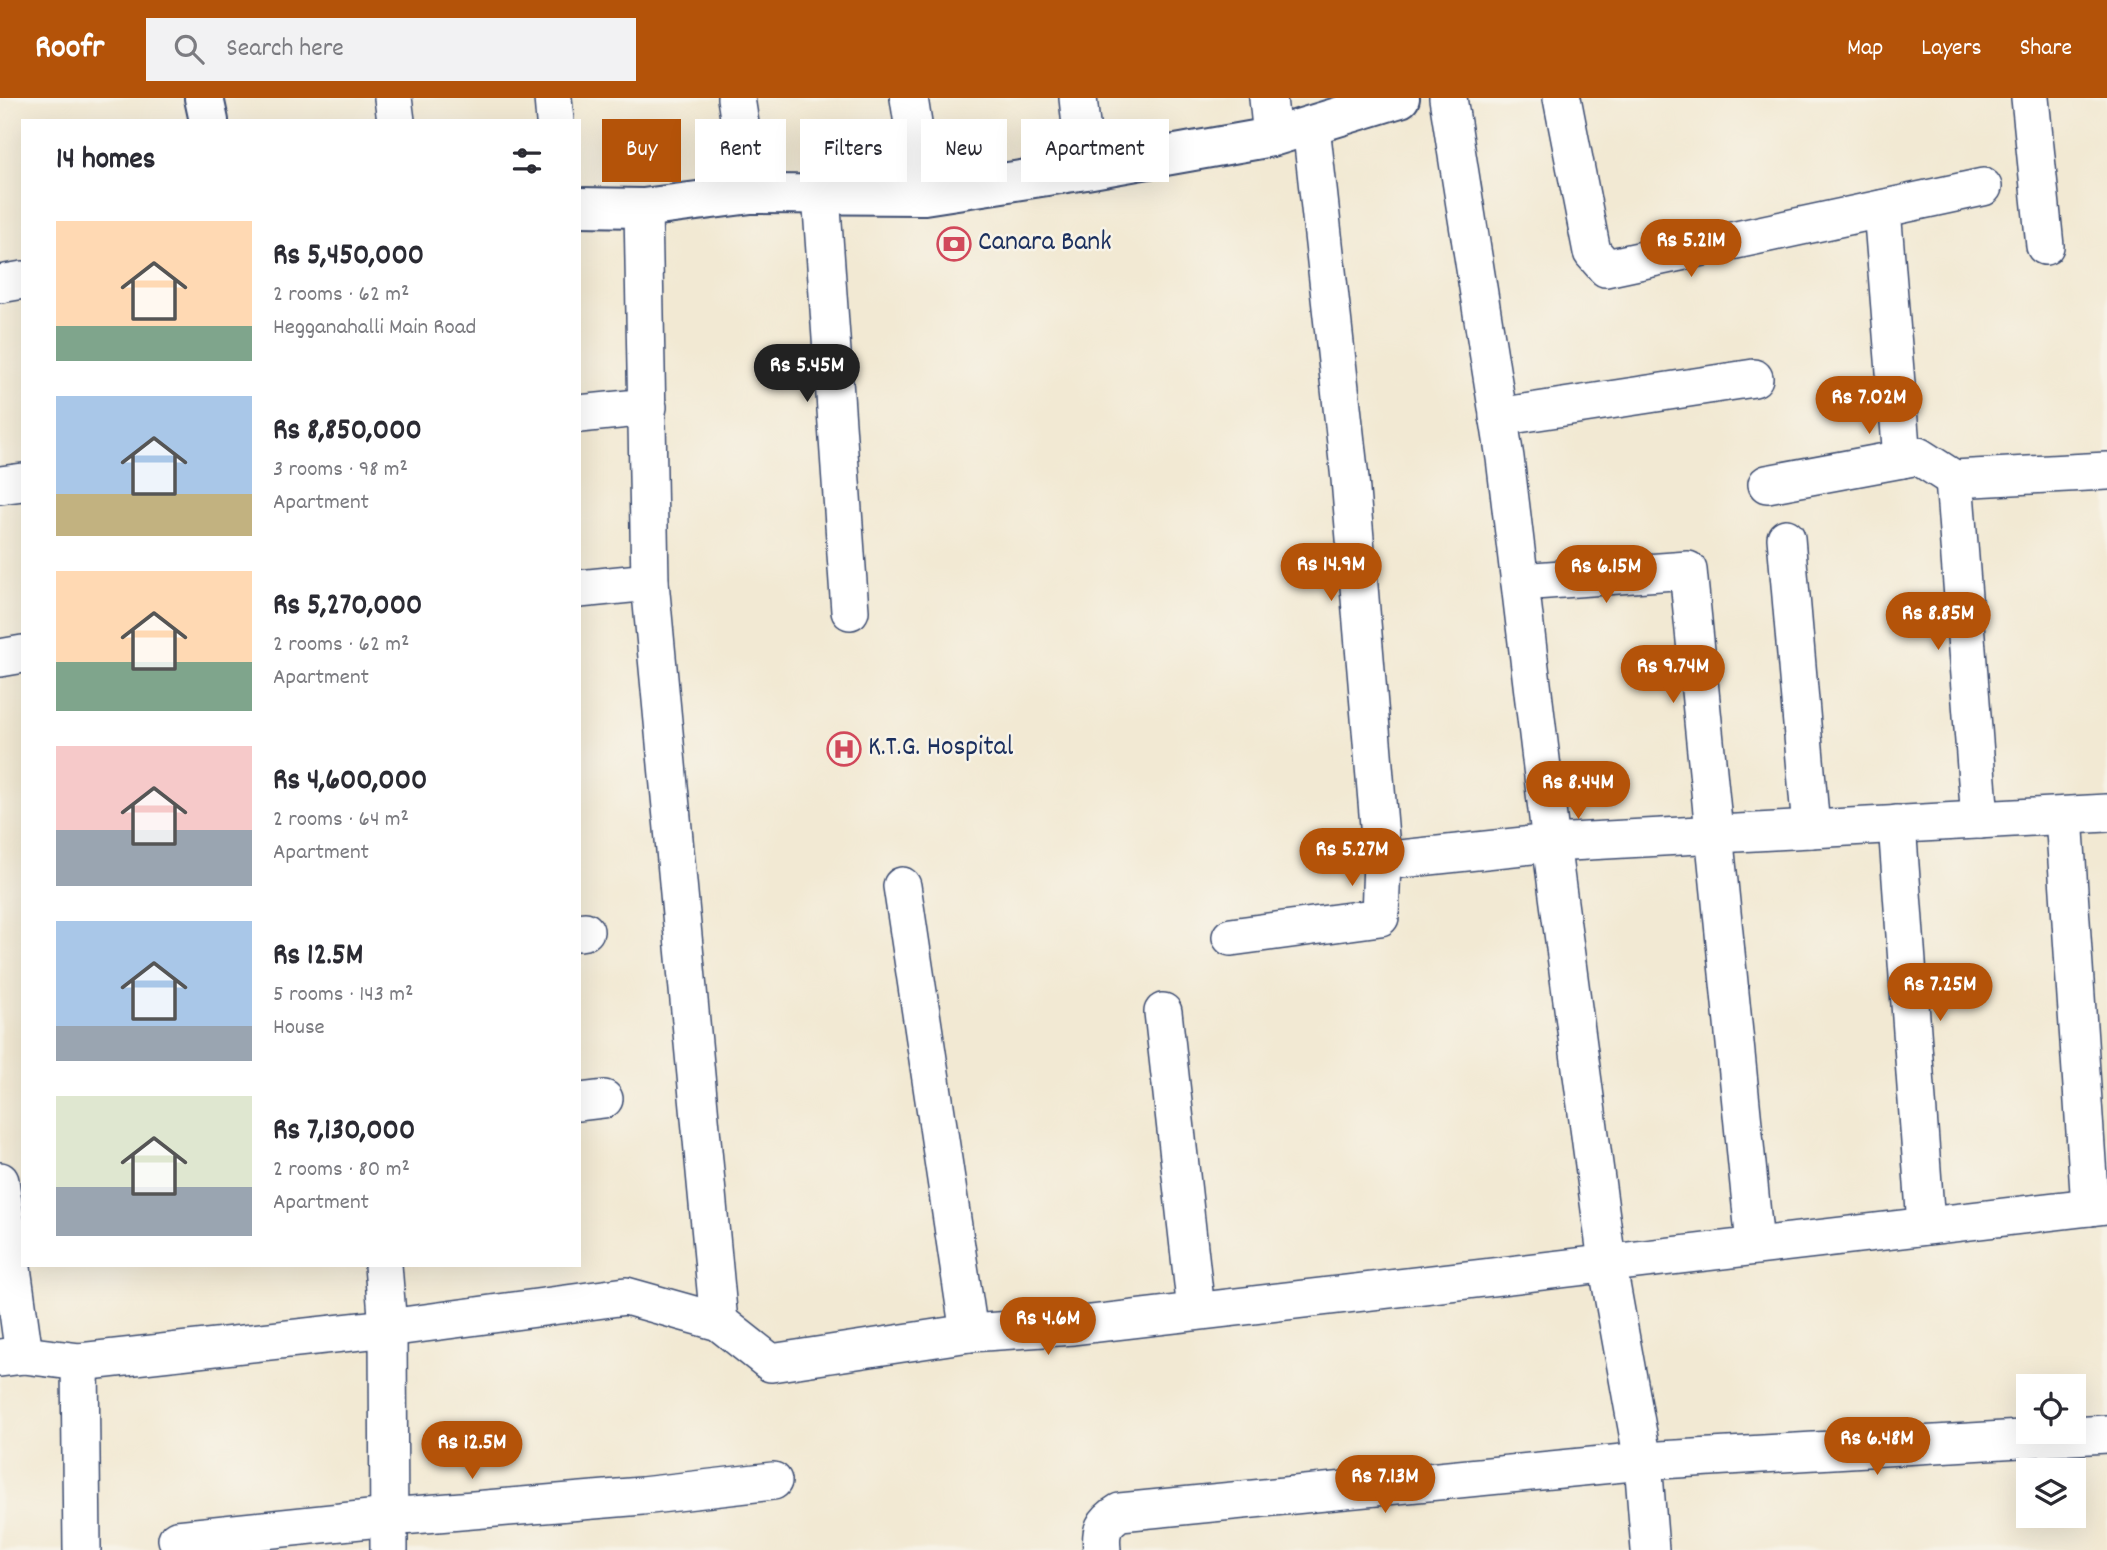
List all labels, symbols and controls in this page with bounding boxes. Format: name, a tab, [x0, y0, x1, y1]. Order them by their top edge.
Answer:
search box	[146, 18, 636, 81]
text: Roofr	[35, 26, 104, 73]
icon: search	[170, 30, 208, 68]
text: Search here	[226, 31, 344, 68]
text: Map	[1847, 32, 1883, 66]
text: Layers	[1921, 32, 1982, 66]
text: Share	[2020, 32, 2072, 66]
chip: Buy	[602, 119, 681, 182]
chip: Rent	[695, 119, 786, 182]
chip: Filters	[800, 119, 907, 182]
chip: New	[921, 119, 1007, 182]
chip: Apartment	[1021, 119, 1169, 182]
text: 14 homes	[56, 140, 155, 183]
icon: filters	[508, 142, 546, 180]
pin: Rs 5.21M	[1619, 220, 1763, 279]
place label: Canara Bank	[978, 224, 1112, 264]
bank icon: Canara Bank	[935, 225, 973, 263]
text: Rs 5.21M	[1656, 225, 1726, 258]
text: Rs 5,450,000	[273, 236, 424, 279]
icon: home	[112, 249, 196, 333]
text: 2 rooms · 62 m²	[273, 279, 409, 312]
text: Hegganahalli Main Road	[273, 312, 476, 345]
pin: Rs 5.45M	[735, 344, 879, 404]
text: Rs 5.45M	[770, 350, 844, 383]
pin: Rs 7.02M	[1797, 376, 1941, 436]
text: Rs 7.02M	[1832, 382, 1906, 415]
text: Rs 8,850,000	[273, 411, 422, 454]
icon: home	[112, 424, 196, 508]
text: 3 rooms · 98 m²	[273, 454, 408, 487]
text: Apartment	[273, 487, 369, 520]
pin: Rs 14.9M	[1259, 544, 1403, 603]
pin: Rs 6.15M	[1534, 546, 1678, 605]
text: Rs 14.9M	[1297, 549, 1365, 582]
text: Rs 6.15M	[1571, 551, 1641, 584]
text: Rs 5,270,000	[273, 586, 422, 629]
pin: Rs 8.85M	[1866, 592, 2010, 652]
text: Rs 8.85M	[1902, 598, 1974, 631]
icon: home	[112, 599, 196, 683]
text: 2 rooms · 62 m²	[273, 629, 409, 662]
pin: Rs 9.74M	[1601, 646, 1745, 705]
text: Rs 9.74M	[1637, 651, 1709, 684]
text: Apartment	[273, 662, 369, 695]
place label: K.T.G. Hospital	[868, 729, 1014, 769]
hospital icon: K.T.G. Hospital	[825, 730, 863, 768]
text: Rs 4,600,000	[273, 761, 427, 804]
pin: Rs 8.44M	[1506, 762, 1650, 821]
text: Rs 8.44M	[1542, 767, 1614, 800]
icon: home	[112, 774, 196, 858]
text: 2 rooms · 64 m²	[273, 804, 409, 837]
pin: Rs 5.27M	[1280, 828, 1424, 888]
text: Rs 5.27M	[1316, 834, 1388, 867]
text: Apartment	[273, 837, 369, 870]
text: Rs 12.5M	[273, 936, 363, 979]
icon: home	[112, 949, 196, 1033]
pin: Rs 7.25M	[1868, 964, 2012, 1023]
text: Rs 7.25M	[1904, 969, 1976, 1002]
text: 5 rooms · 143 m²	[273, 979, 413, 1012]
text: House	[273, 1012, 325, 1045]
text: Rs 7,130,000	[273, 1111, 415, 1154]
icon: home	[112, 1124, 196, 1208]
text: 2 rooms · 80 m²	[273, 1154, 410, 1187]
text: Apartment	[273, 1187, 369, 1220]
pin: Rs 4.6M	[983, 1298, 1113, 1357]
text: Rs 4.6M	[1016, 1303, 1080, 1336]
map controls	[2016, 1374, 2086, 1528]
button: locate	[2016, 1374, 2086, 1444]
pin: Rs 6.48M	[1805, 1418, 1949, 1477]
pin: Rs 12.5M	[400, 1422, 544, 1481]
text: Rs 6.48M	[1840, 1423, 1914, 1456]
text: Rs 12.5M	[437, 1427, 507, 1460]
pin: Rs 7.13M	[1313, 1456, 1457, 1515]
button: layers	[2016, 1458, 2086, 1528]
text: Rs 7.13M	[1351, 1461, 1419, 1494]

